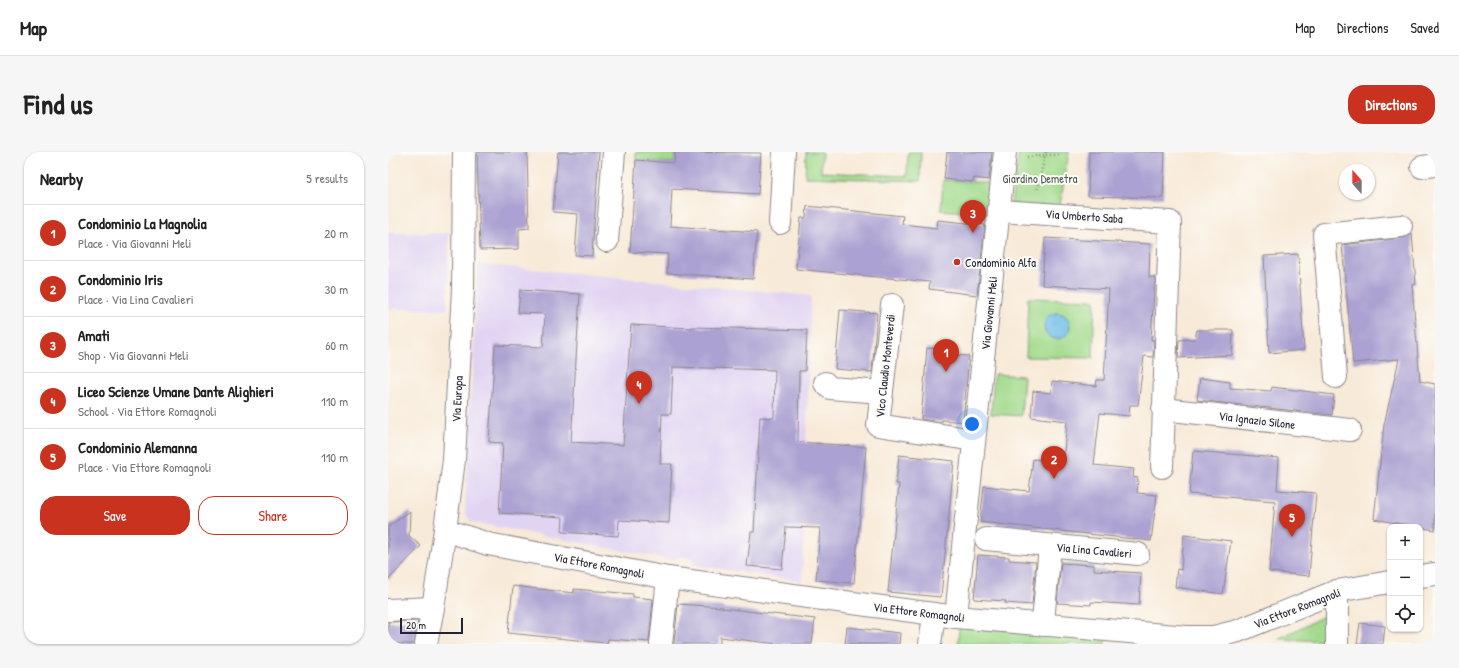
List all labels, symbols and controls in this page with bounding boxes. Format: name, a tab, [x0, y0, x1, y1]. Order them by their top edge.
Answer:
text: Map	[20, 15, 47, 41]
text: Map	[1295, 18, 1315, 37]
text: Directions	[1337, 18, 1388, 37]
text: Saved	[1410, 18, 1439, 37]
text: Find us	[24, 85, 93, 123]
button: Directions	[1348, 85, 1435, 124]
north arrow	[1339, 164, 1375, 200]
text: Nearby	[40, 167, 83, 190]
text: 5 results	[306, 169, 348, 187]
park label: Giardino Demetra	[1002, 170, 1078, 187]
pin: 3	[960, 200, 986, 233]
street label: Via Umberto Saba	[1045, 205, 1124, 227]
text: Condominio La Magnolia	[78, 213, 207, 234]
text: 1	[51, 224, 55, 242]
text: 20 m	[324, 224, 348, 242]
text: Place · Via Giovanni Meli	[78, 234, 192, 252]
place label: Condominio Alfa	[965, 254, 1036, 271]
marker: Condominio Alfa	[952, 257, 962, 267]
text: Condominio Iris	[78, 269, 163, 290]
street label: Via Giovanni Meli	[977, 275, 1001, 351]
text: 2	[50, 280, 56, 298]
text: 30 m	[325, 280, 348, 298]
text: Place · Via Lina Cavalieri	[78, 290, 194, 308]
street label: Vico Claudio Monteverdi	[871, 313, 899, 419]
text: Amati	[78, 325, 110, 346]
text: 3	[50, 336, 56, 354]
text: 60 m	[325, 336, 348, 354]
pin: 1	[933, 339, 959, 372]
text: Shop · Via Giovanni Meli	[78, 346, 189, 364]
pin: 4	[626, 371, 652, 404]
street label: Via Europa	[447, 375, 467, 423]
text: Liceo Scienze Umane Dante Alighieri	[78, 381, 274, 402]
text: 4	[51, 392, 55, 410]
text: 110 m	[321, 392, 348, 410]
text: School · Via Ettore Romagnoli	[78, 402, 217, 420]
street label: Via Ignazio Silone	[1218, 407, 1296, 433]
your location	[962, 414, 982, 434]
text: Condominio Alemanna	[78, 437, 197, 458]
pin: 2	[1041, 446, 1067, 479]
text: 5	[50, 448, 56, 466]
text: 110 m	[321, 448, 348, 466]
text: Place · Via Ettore Romagnoli	[78, 458, 211, 476]
button: Save	[40, 496, 190, 535]
button: Share	[198, 496, 348, 535]
pin: 5	[1279, 504, 1305, 537]
map controls	[1387, 524, 1423, 632]
button: +	[1387, 524, 1423, 560]
street label: Via Lina Cavalieri	[1056, 538, 1132, 562]
street label: Via Ettore Romagnoli	[552, 548, 646, 582]
button: −	[1387, 560, 1423, 596]
street label: Via Ettore Romagnoli	[1251, 584, 1343, 632]
button: locate	[1387, 596, 1423, 632]
street label: Via Ettore Romagnoli	[872, 598, 966, 626]
scale bar	[400, 616, 463, 635]
text: 20 m	[406, 618, 426, 632]

